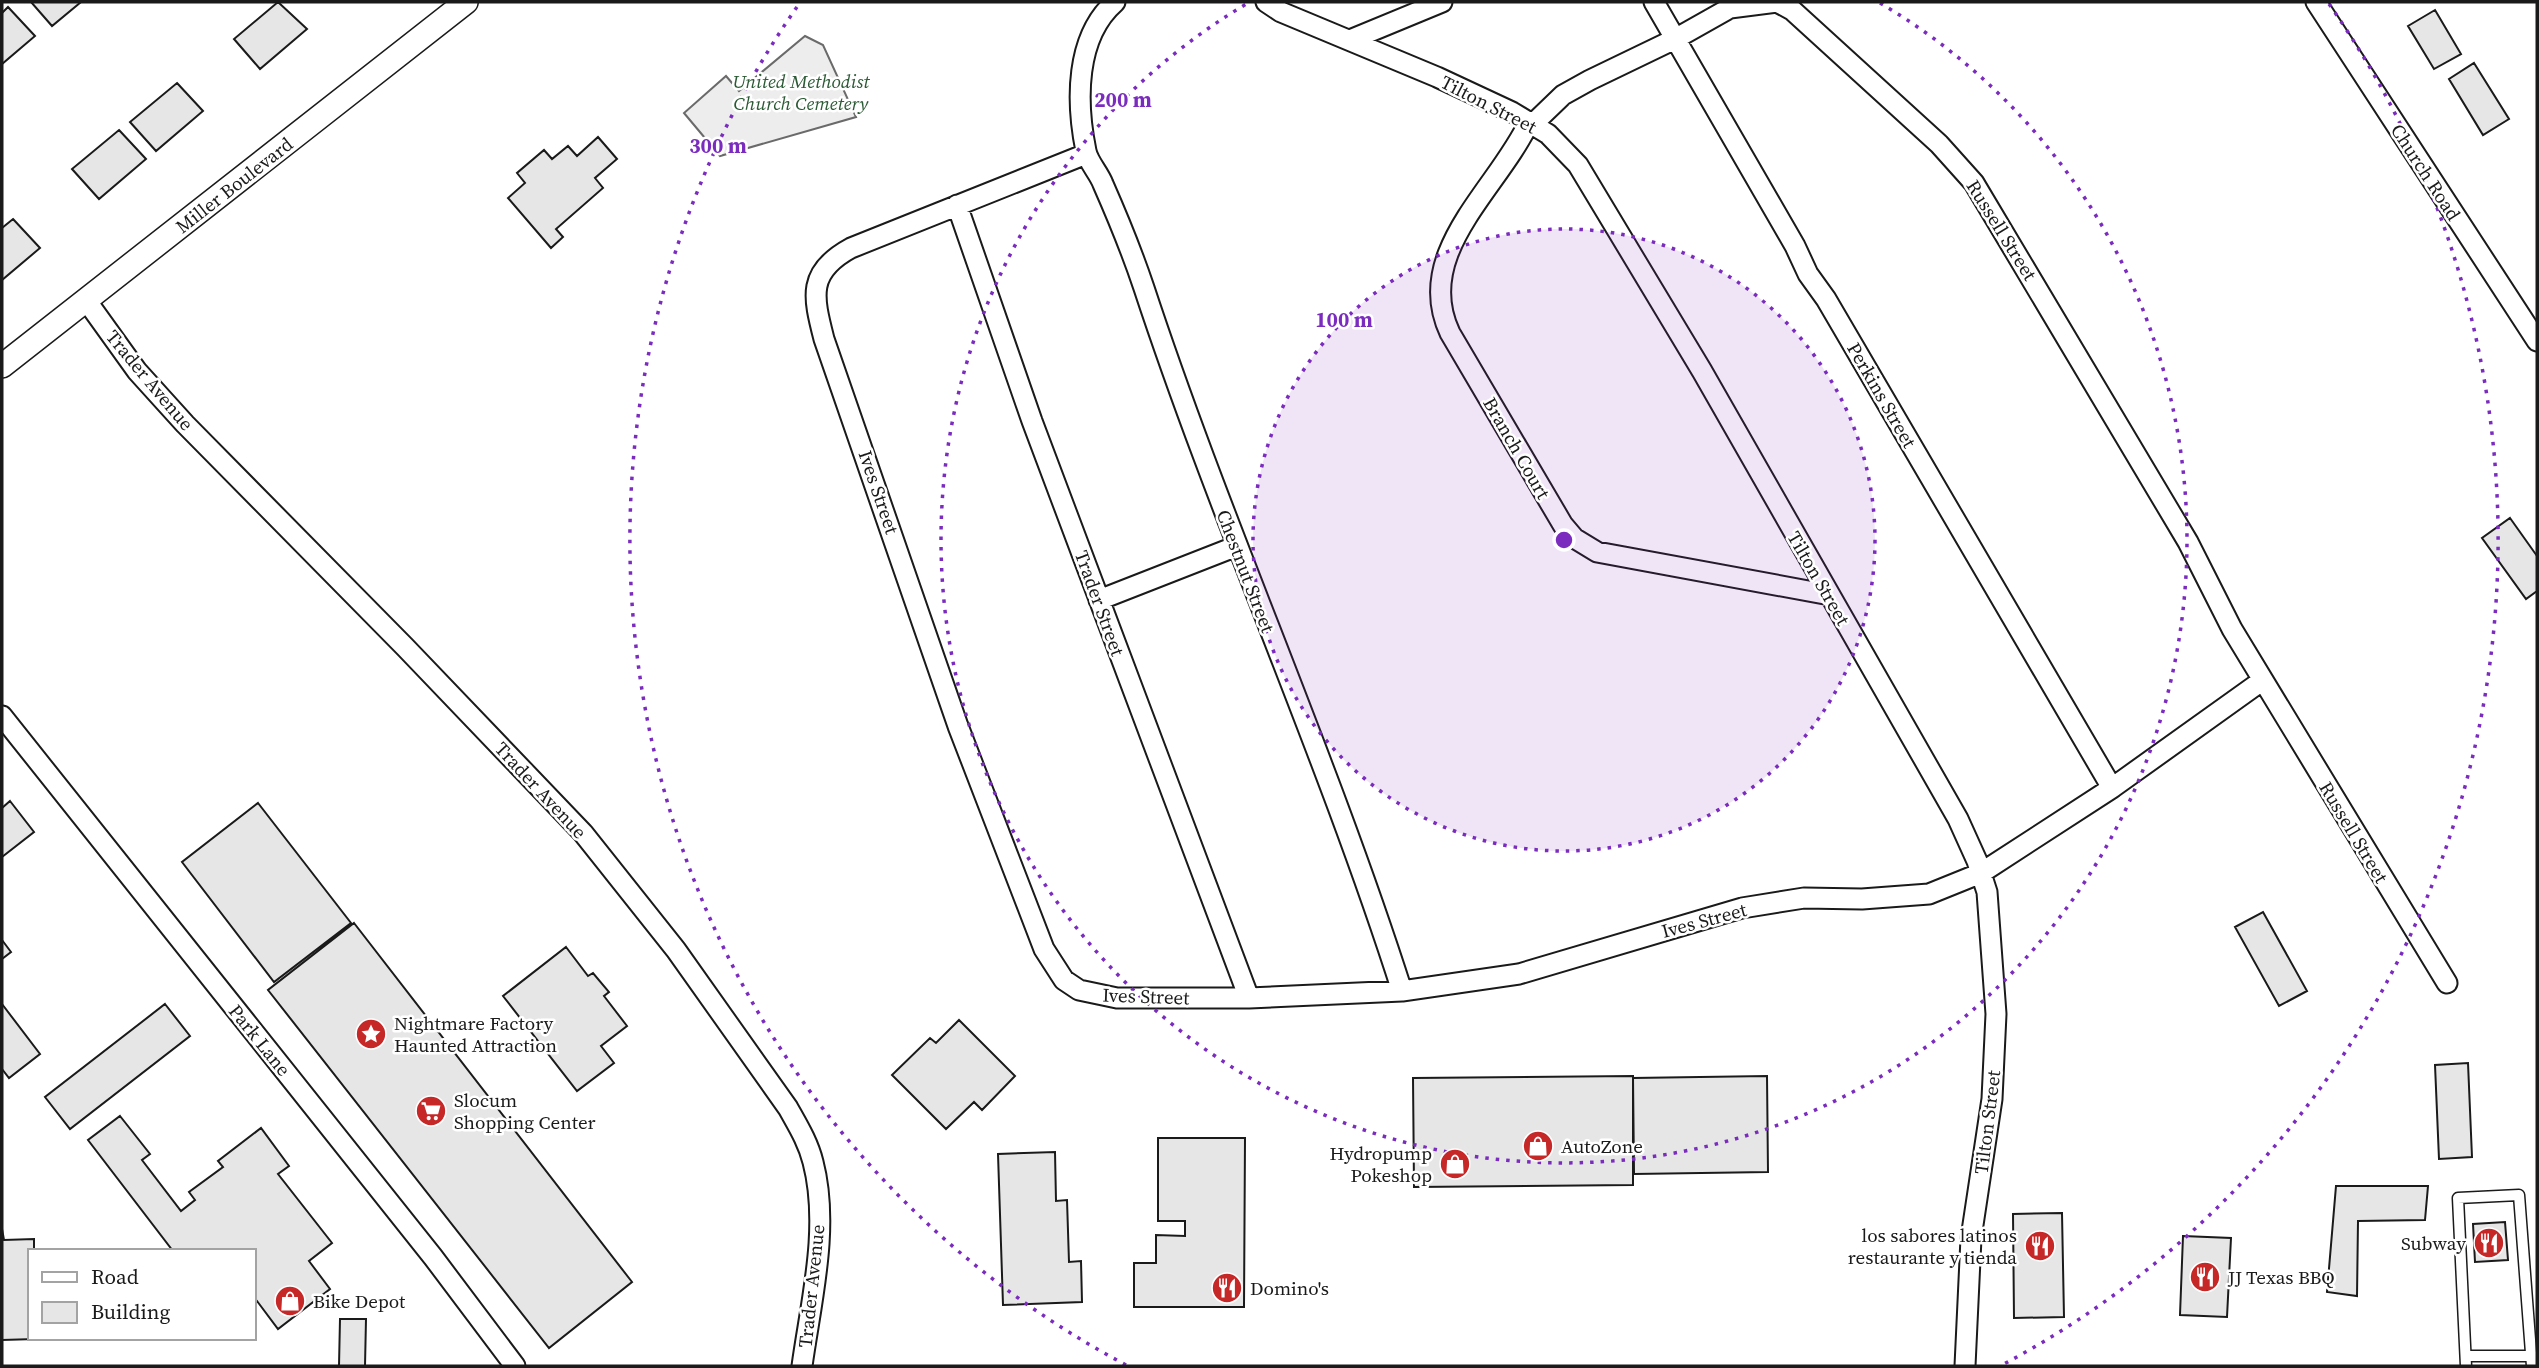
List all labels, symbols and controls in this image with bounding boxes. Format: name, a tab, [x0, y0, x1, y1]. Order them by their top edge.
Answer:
park label: United Methodist Church Cemetery	[732, 68, 870, 116]
street label: Tilton Street	[1437, 69, 1542, 140]
text: 200 m	[1094, 85, 1152, 114]
street label: Church Road	[2385, 119, 2467, 225]
street label: Miller Boulevard	[170, 131, 298, 239]
text: 300 m	[689, 131, 747, 160]
street label: Russell Street	[1961, 175, 2044, 286]
text: 100 m	[1315, 305, 1373, 334]
street label: Trader Avenue	[100, 324, 200, 436]
street label: Perkins Street	[1841, 338, 1923, 453]
street label: Branch Court	[1477, 392, 1557, 504]
street label: Ives Street	[853, 447, 906, 538]
street label: Chestnut Street	[1211, 506, 1282, 637]
street label: Tilton Street	[1782, 526, 1857, 630]
centre of rings	[1552, 528, 1576, 552]
street label: Trader Street	[1069, 547, 1131, 660]
street label: Trader Avenue	[489, 736, 593, 844]
street label: Russell Street	[2313, 776, 2395, 888]
street label: Ives Street	[1659, 896, 1750, 944]
street label: Ives Street	[1102, 981, 1191, 1011]
street label: Park Lane	[223, 999, 297, 1081]
place label: Nightmare Factory Haunted Attraction	[394, 1010, 557, 1058]
place icon: Nightmare Factory Haunted Attraction	[354, 1017, 388, 1051]
street label: Tilton Street	[1968, 1068, 2006, 1175]
place label: Slocum Shopping Center	[454, 1087, 596, 1135]
supermarket icon: Slocum Shopping Center	[414, 1094, 448, 1128]
shop icon: AutoZone	[1521, 1129, 1555, 1163]
place label: AutoZone	[1561, 1133, 1643, 1159]
place label: Hydropump Pokeshop	[1330, 1140, 1432, 1188]
shop icon: Hydropump Pokeshop	[1438, 1147, 1472, 1181]
place label: los sabores latinos restaurante y tienda	[1848, 1222, 2017, 1270]
street label: Trader Avenue	[792, 1223, 830, 1349]
restaurant icon: Subway	[2472, 1226, 2506, 1260]
restaurant icon: los sabores latinos restaurante y tienda	[2023, 1229, 2057, 1263]
place label: Subway	[2401, 1230, 2466, 1256]
legend	[28, 1249, 256, 1340]
restaurant icon: JJ Texas BBQ	[2188, 1260, 2222, 1294]
text: Road	[91, 1262, 139, 1291]
place label: JJ Texas BBQ	[2227, 1264, 2335, 1290]
restaurant icon: Domino's	[1210, 1271, 1244, 1305]
place label: Domino's	[1250, 1275, 1329, 1301]
shop icon: Bike Depot	[273, 1284, 307, 1318]
place label: Bike Depot	[313, 1288, 406, 1314]
text: Building	[91, 1297, 170, 1326]

